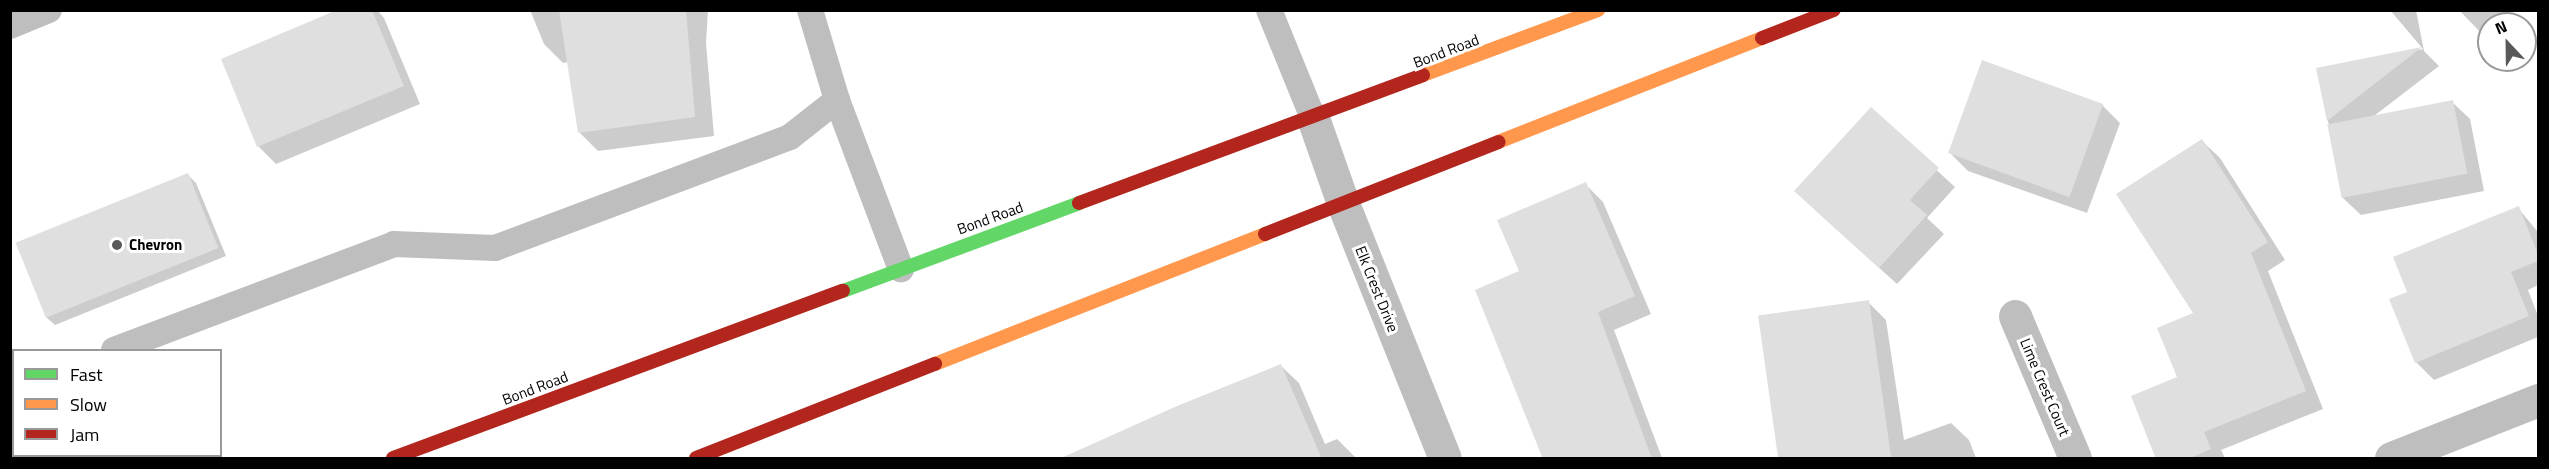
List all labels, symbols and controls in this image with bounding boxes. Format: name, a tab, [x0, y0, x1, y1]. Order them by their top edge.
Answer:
north arrow	[2477, 12, 2537, 72]
text: N	[2491, 14, 2511, 40]
street label: Bond Road	[1411, 30, 1481, 72]
street label: Bond Road	[955, 198, 1025, 238]
place label: Chevron	[129, 236, 182, 254]
marker: Chevron	[110, 238, 124, 252]
street label: Elk Crest Drive	[1352, 243, 1402, 335]
street label: Lime Crest Court	[2016, 335, 2074, 439]
legend	[12, 349, 222, 457]
text: Fast	[70, 361, 103, 388]
street label: Bond Road	[500, 367, 570, 409]
text: Slow	[70, 391, 107, 418]
text: Jam	[70, 421, 99, 448]

